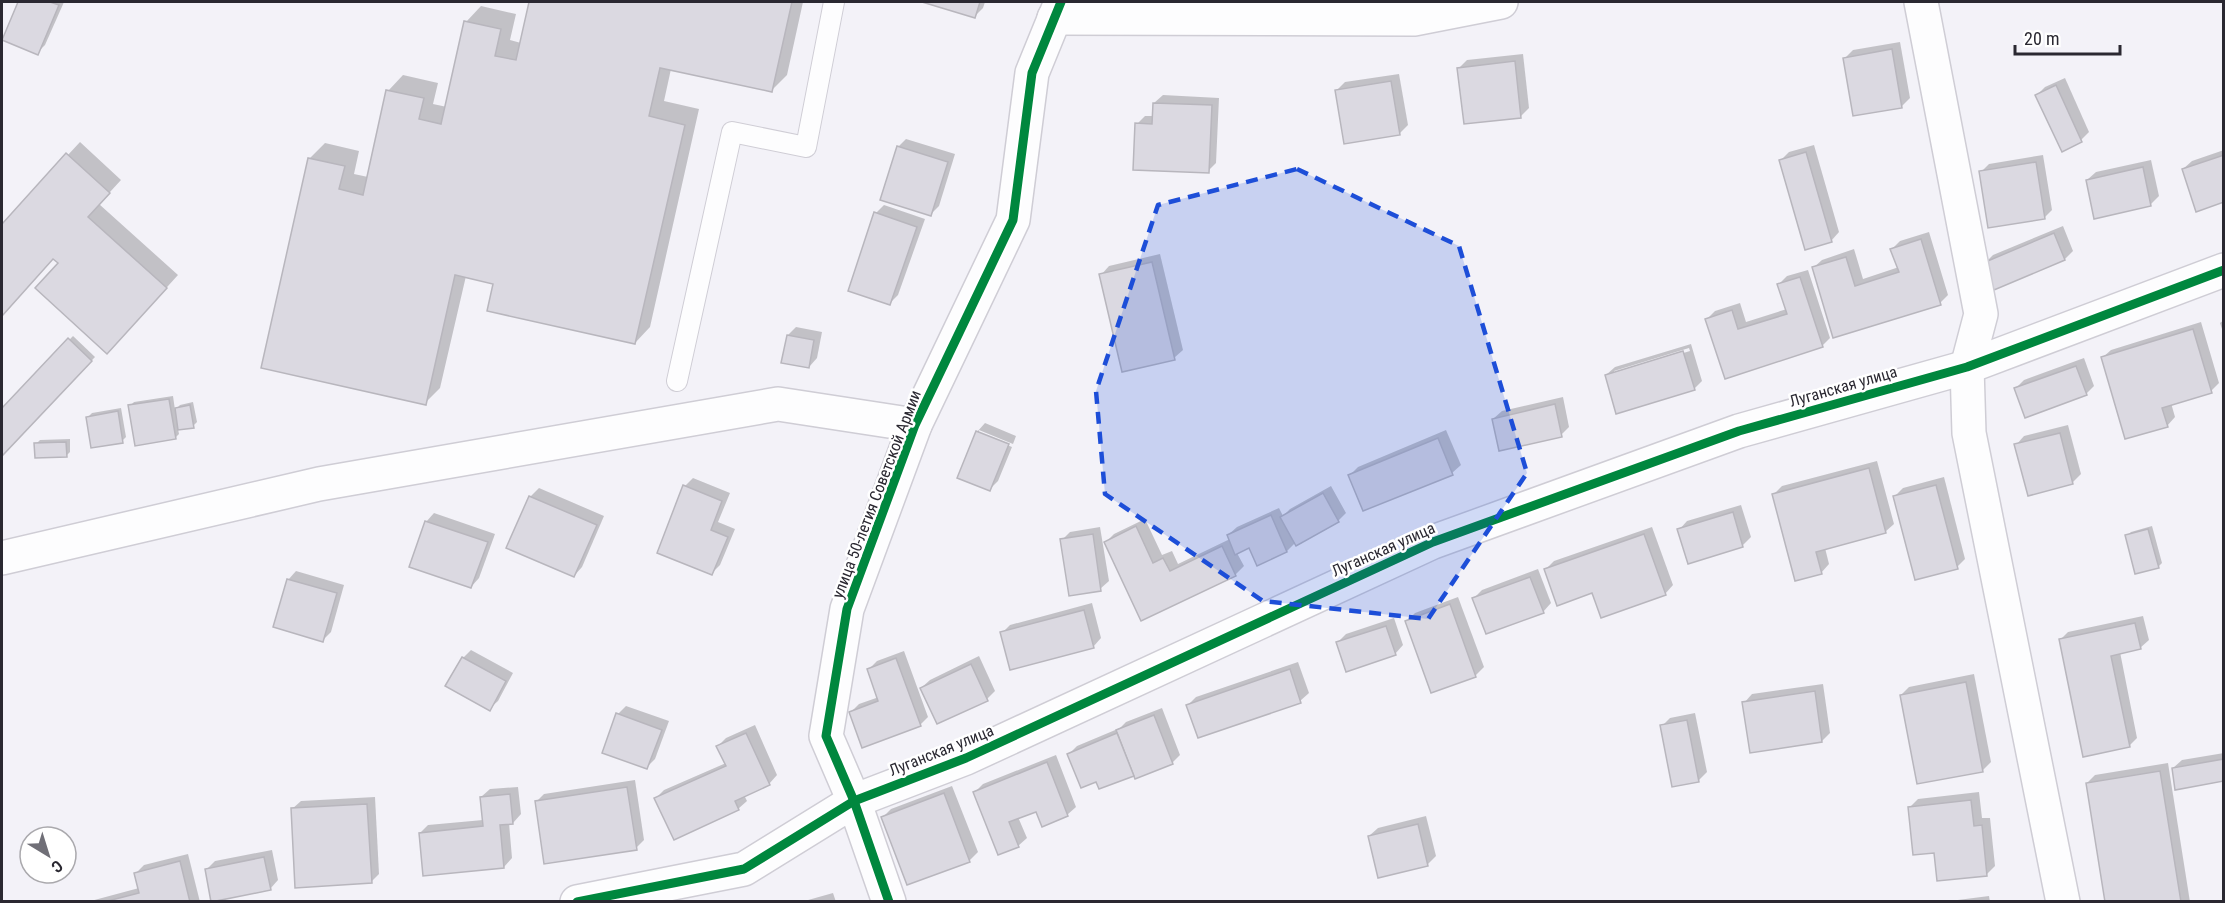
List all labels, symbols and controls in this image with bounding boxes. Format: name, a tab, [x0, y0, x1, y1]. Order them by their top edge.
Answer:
scale bar	[2015, 18, 2120, 56]
text: 20 m	[2024, 28, 2059, 49]
street label: Луганская улица	[1787, 362, 1899, 411]
street label: улица 50-летия Советской Армии	[828, 387, 925, 601]
street label: Луганская улица	[1329, 518, 1438, 581]
street label: Луганская улица	[886, 721, 996, 780]
north arrow	[18, 825, 78, 885]
text: С	[47, 856, 66, 877]

